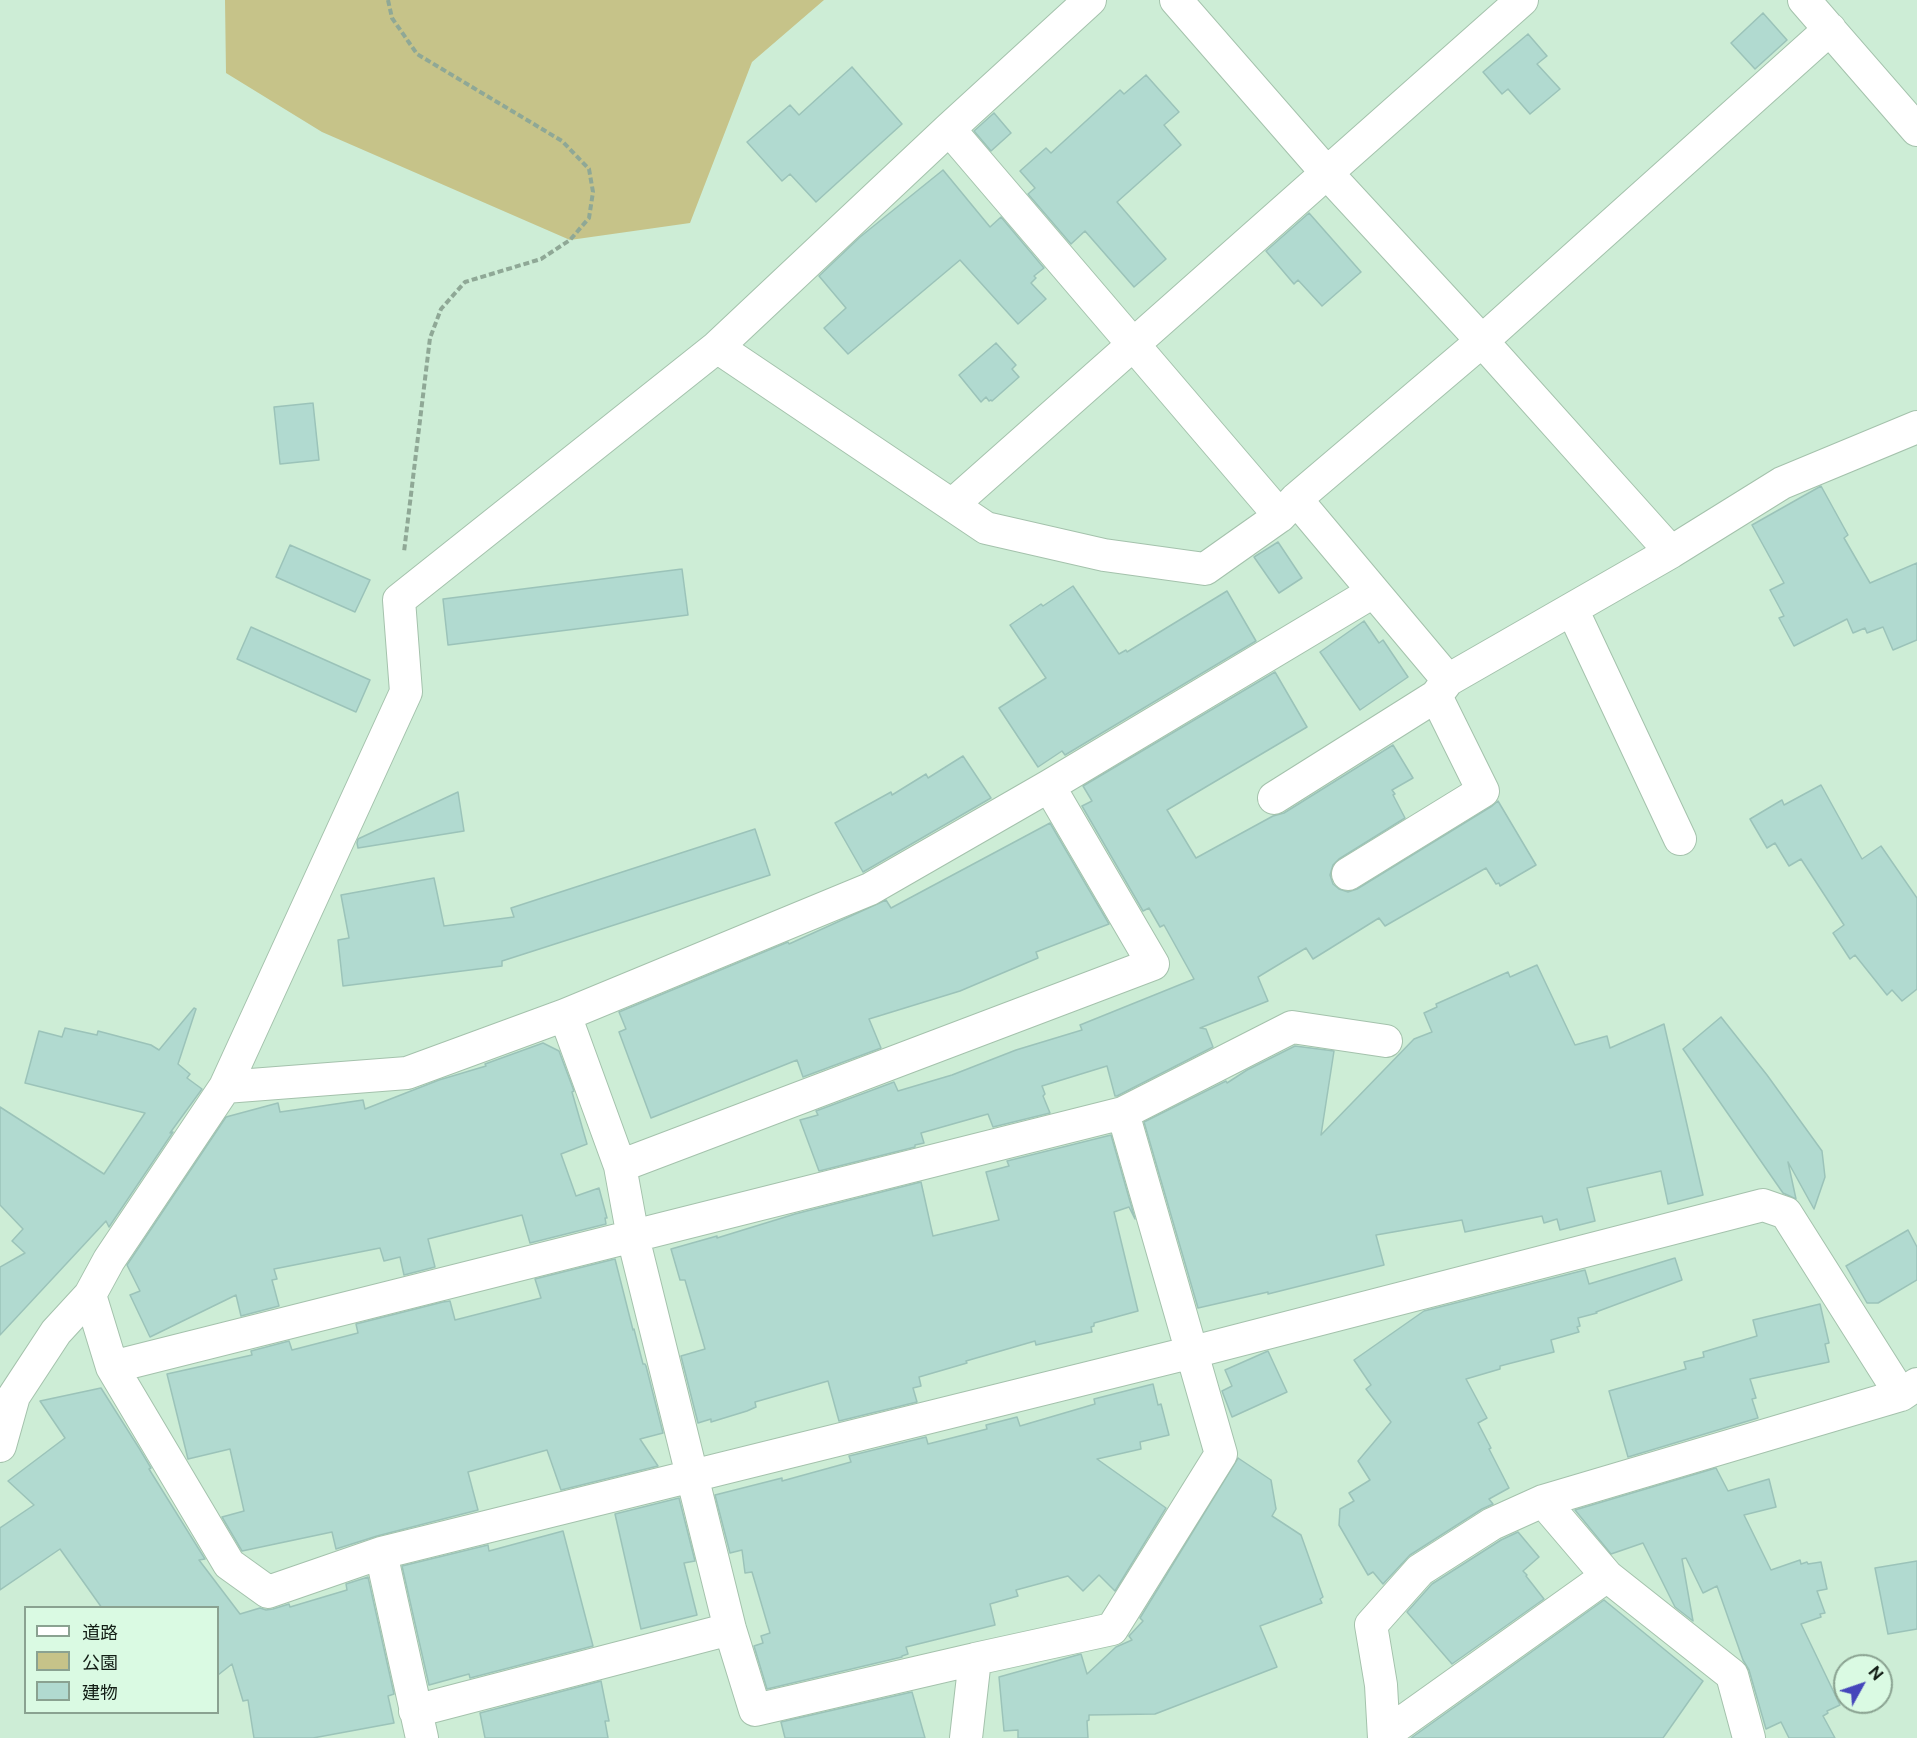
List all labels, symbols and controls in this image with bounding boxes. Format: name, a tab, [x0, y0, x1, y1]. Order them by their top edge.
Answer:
legend	[24, 1606, 219, 1714]
text: 道路	[82, 1622, 118, 1643]
text: 公園	[82, 1652, 118, 1673]
north arrow	[1833, 1654, 1893, 1714]
text: N	[1864, 1662, 1887, 1684]
text: 建物	[82, 1682, 118, 1703]

